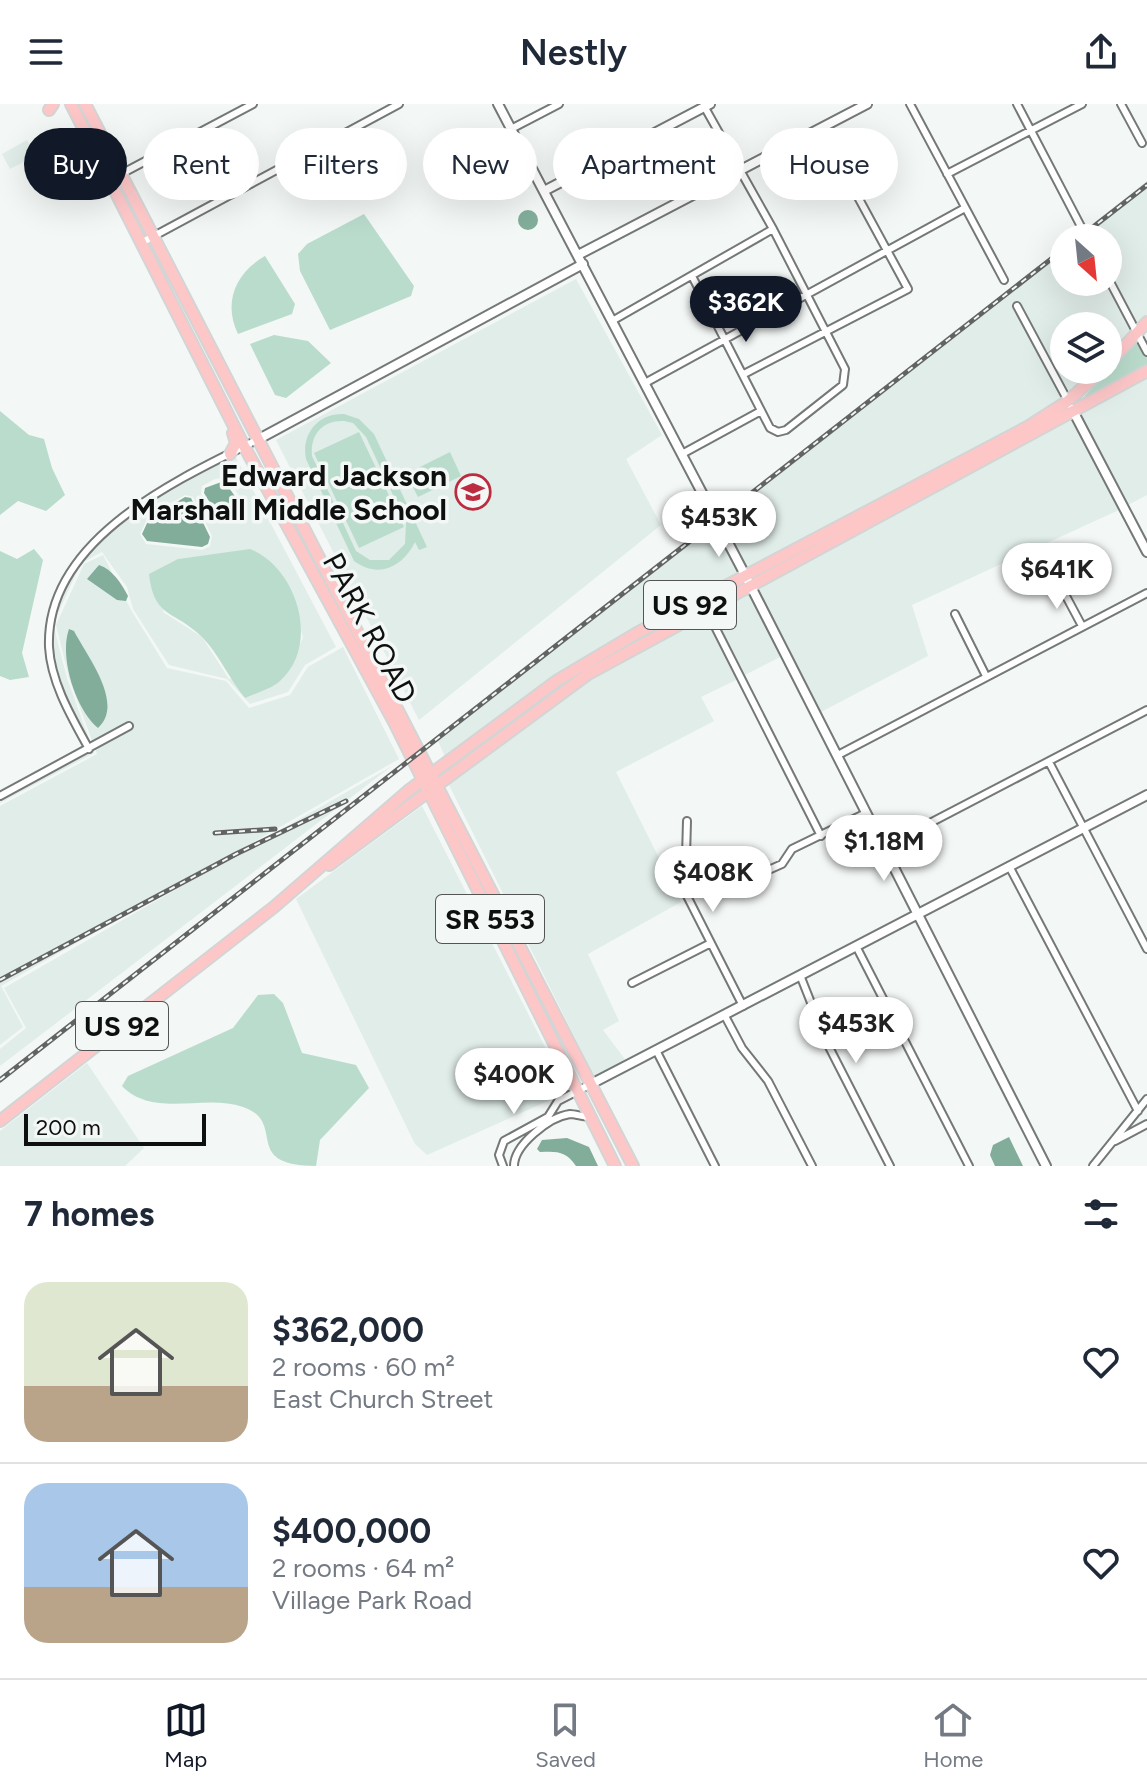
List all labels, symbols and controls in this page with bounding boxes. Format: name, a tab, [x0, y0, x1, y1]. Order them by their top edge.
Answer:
icon: menu	[24, 30, 68, 74]
icon: share	[1079, 30, 1123, 74]
text: Nestly	[520, 31, 627, 74]
chip: Buy	[24, 128, 127, 200]
chip: Rent	[143, 128, 259, 200]
chip: Filters	[275, 128, 407, 200]
chip: New	[423, 128, 537, 200]
chip: Apartment	[553, 128, 744, 200]
chip: House	[760, 128, 898, 200]
north arrow	[1050, 224, 1122, 296]
map controls	[1050, 224, 1122, 384]
pin: $362K	[690, 276, 802, 344]
text: $362K	[708, 286, 784, 318]
button: layers	[1050, 312, 1122, 384]
place label: Edward Jackson Marshall Middle School	[131, 457, 447, 528]
school or university icon: Edward Jackson Marshall Middle School	[454, 473, 492, 511]
pin: $453K	[663, 491, 775, 559]
text: $453K	[680, 501, 758, 533]
pin: $641K	[1001, 543, 1113, 611]
street label: PARK ROAD	[315, 546, 425, 710]
text: $641K	[1020, 553, 1094, 585]
road number: US 92	[644, 581, 736, 629]
pin: $1.18M	[819, 815, 949, 883]
text: $1.18M	[844, 825, 925, 857]
pin: $408K	[657, 846, 769, 914]
text: $408K	[673, 856, 753, 888]
road number: SR 553	[436, 895, 544, 943]
pin: $453K	[800, 997, 912, 1065]
road number: US 92	[76, 1002, 168, 1050]
text: $453K	[817, 1007, 895, 1039]
pin: $400K	[458, 1048, 570, 1116]
text: $400K	[473, 1058, 555, 1090]
scale bar	[24, 1110, 206, 1146]
text: 200 m	[36, 1114, 101, 1141]
icon: filters	[1079, 1192, 1123, 1236]
text: 7 homes	[24, 1194, 154, 1235]
text: $362,000	[272, 1310, 424, 1351]
icon: home	[88, 1314, 184, 1410]
icon: heart	[1079, 1340, 1123, 1384]
text: 2 rooms · 60 m²	[272, 1351, 455, 1383]
text: East Church Street	[272, 1383, 493, 1415]
text: $400,000	[272, 1511, 431, 1552]
icon: home	[88, 1515, 184, 1611]
icon: heart	[1079, 1541, 1123, 1585]
text: 2 rooms · 64 m²	[272, 1552, 454, 1584]
text: Village Park Road	[272, 1584, 472, 1616]
tab: Map	[164, 1698, 208, 1773]
tab: Saved	[535, 1698, 596, 1773]
tab: Home	[923, 1698, 983, 1773]

